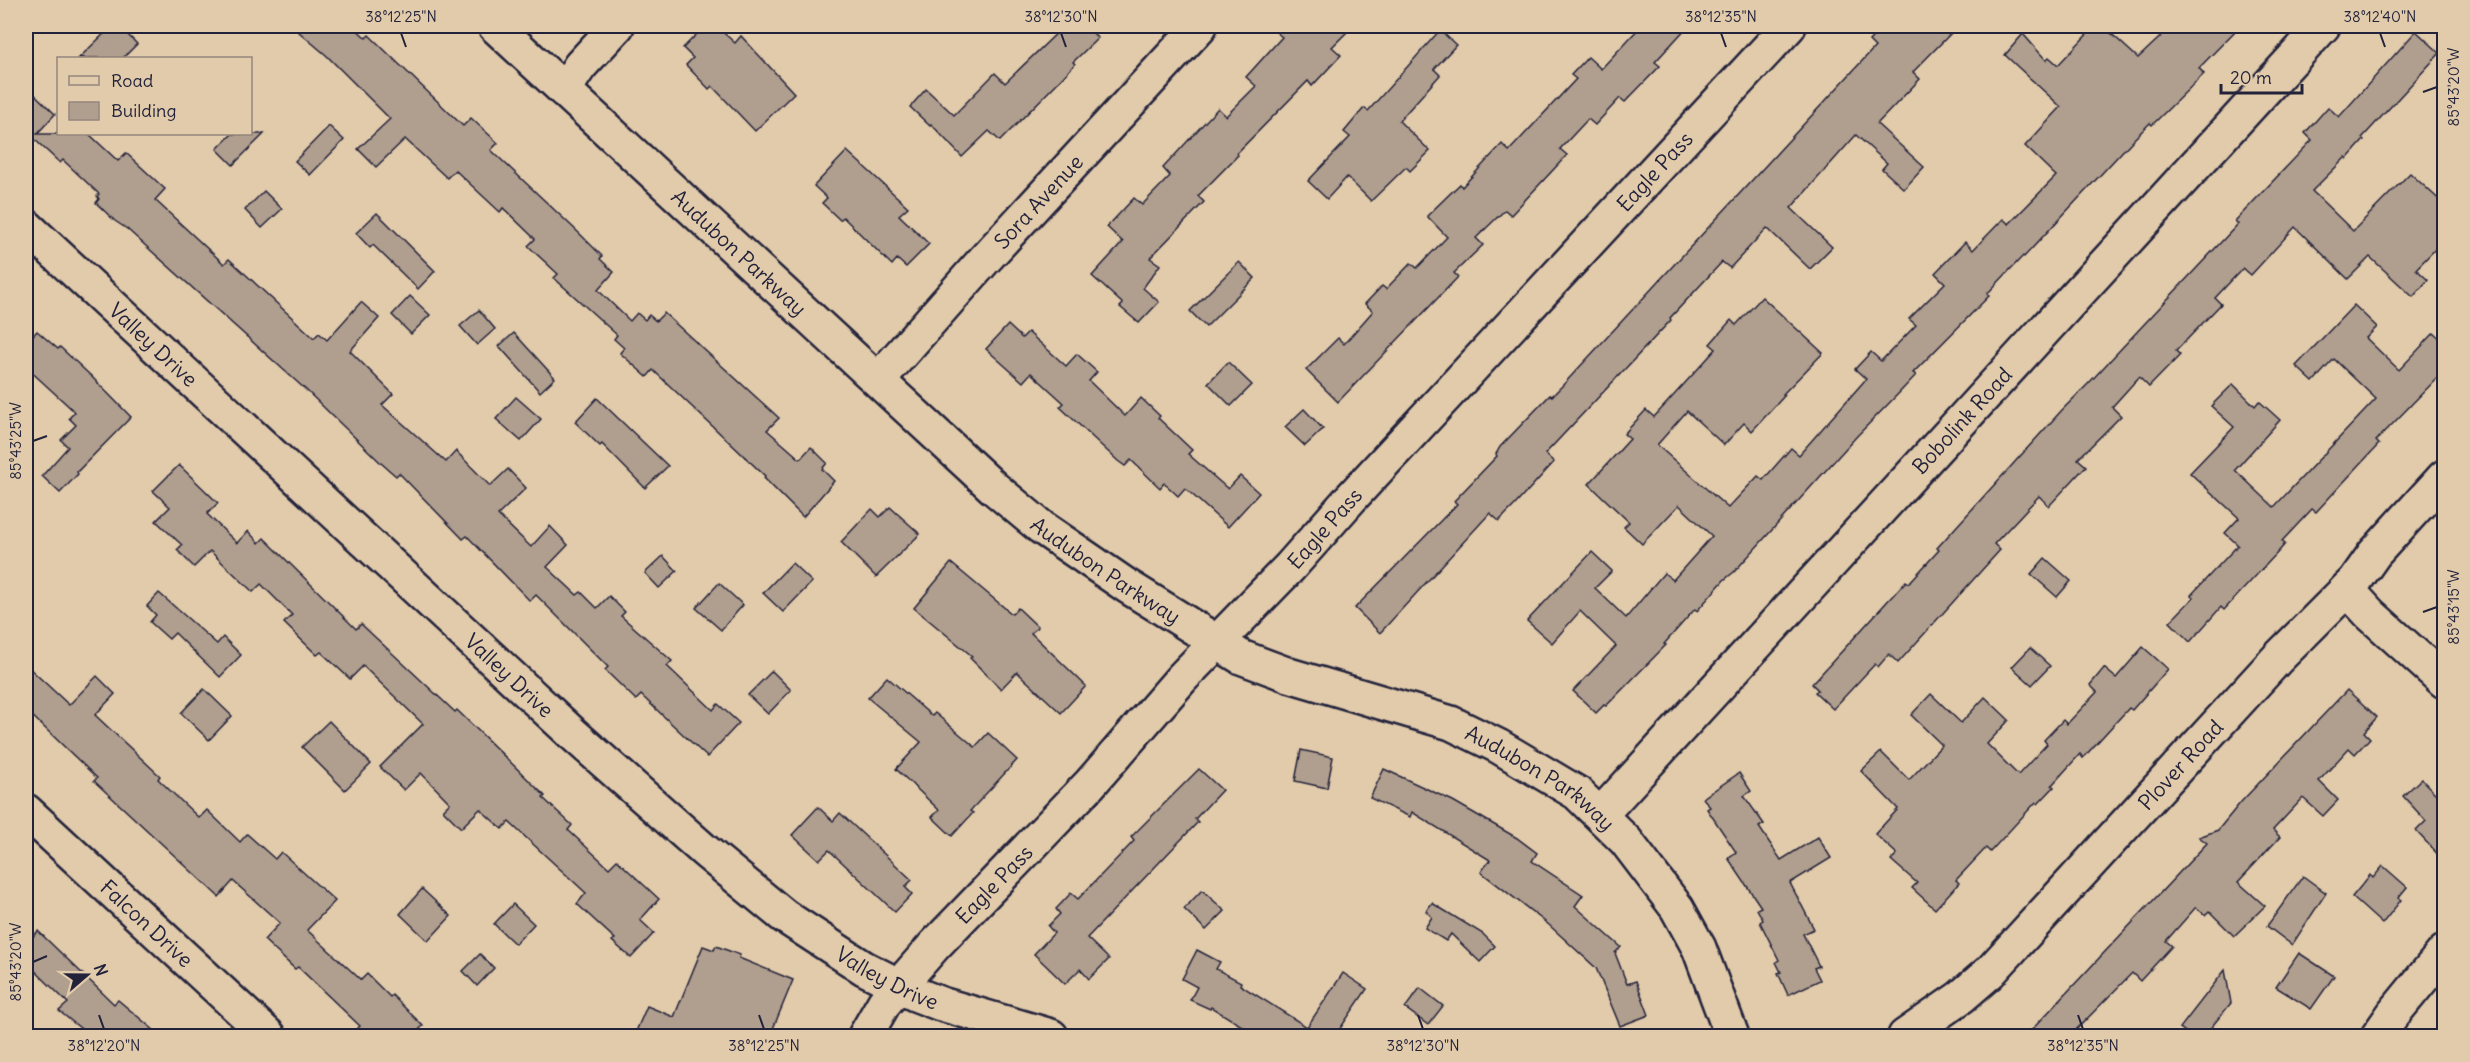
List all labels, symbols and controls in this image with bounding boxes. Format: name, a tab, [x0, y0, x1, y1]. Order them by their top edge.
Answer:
text: 38°12'25"N	[365, 7, 437, 26]
text: 38°12'30"N	[1024, 7, 1098, 26]
text: 38°12'35"N	[1685, 7, 1757, 26]
text: 38°12'40"N	[2344, 7, 2416, 26]
text: 85°43'20"W	[2444, 47, 2463, 126]
legend	[57, 57, 252, 135]
scale bar	[2221, 57, 2302, 95]
text: 20 m	[2230, 66, 2272, 89]
text: Road	[111, 69, 154, 92]
text: Building	[111, 99, 176, 122]
street label: Eagle Pass	[1610, 125, 1698, 217]
street label: Sora Avenue	[988, 148, 1089, 254]
street label: Audubon Parkway	[666, 183, 813, 321]
street label: Valley Drive	[103, 297, 204, 392]
street label: Bobolink Road	[1906, 361, 2018, 479]
text: 85°43'25"W	[6, 402, 25, 480]
street label: Eagle Pass	[1281, 482, 1368, 574]
street label: Audubon Parkway	[1025, 511, 1186, 630]
text: 85°43'15"W	[2444, 569, 2463, 645]
street label: Valley Drive	[460, 627, 560, 723]
street label: Plover Road	[2132, 714, 2229, 816]
street label: Audubon Parkway	[1461, 719, 1621, 836]
street label: Eagle Pass	[949, 839, 1038, 929]
street label: Falcon Drive	[95, 874, 199, 973]
text: 85°43'20"W	[6, 922, 25, 1001]
street label: Valley Drive	[831, 940, 942, 1015]
north arrow	[57, 945, 117, 1005]
text: N	[90, 961, 112, 978]
text: 38°12'20"N	[68, 1036, 140, 1055]
text: 38°12'25"N	[728, 1036, 800, 1055]
text: 38°12'30"N	[1386, 1036, 1460, 1055]
text: 38°12'35"N	[2047, 1036, 2119, 1055]

